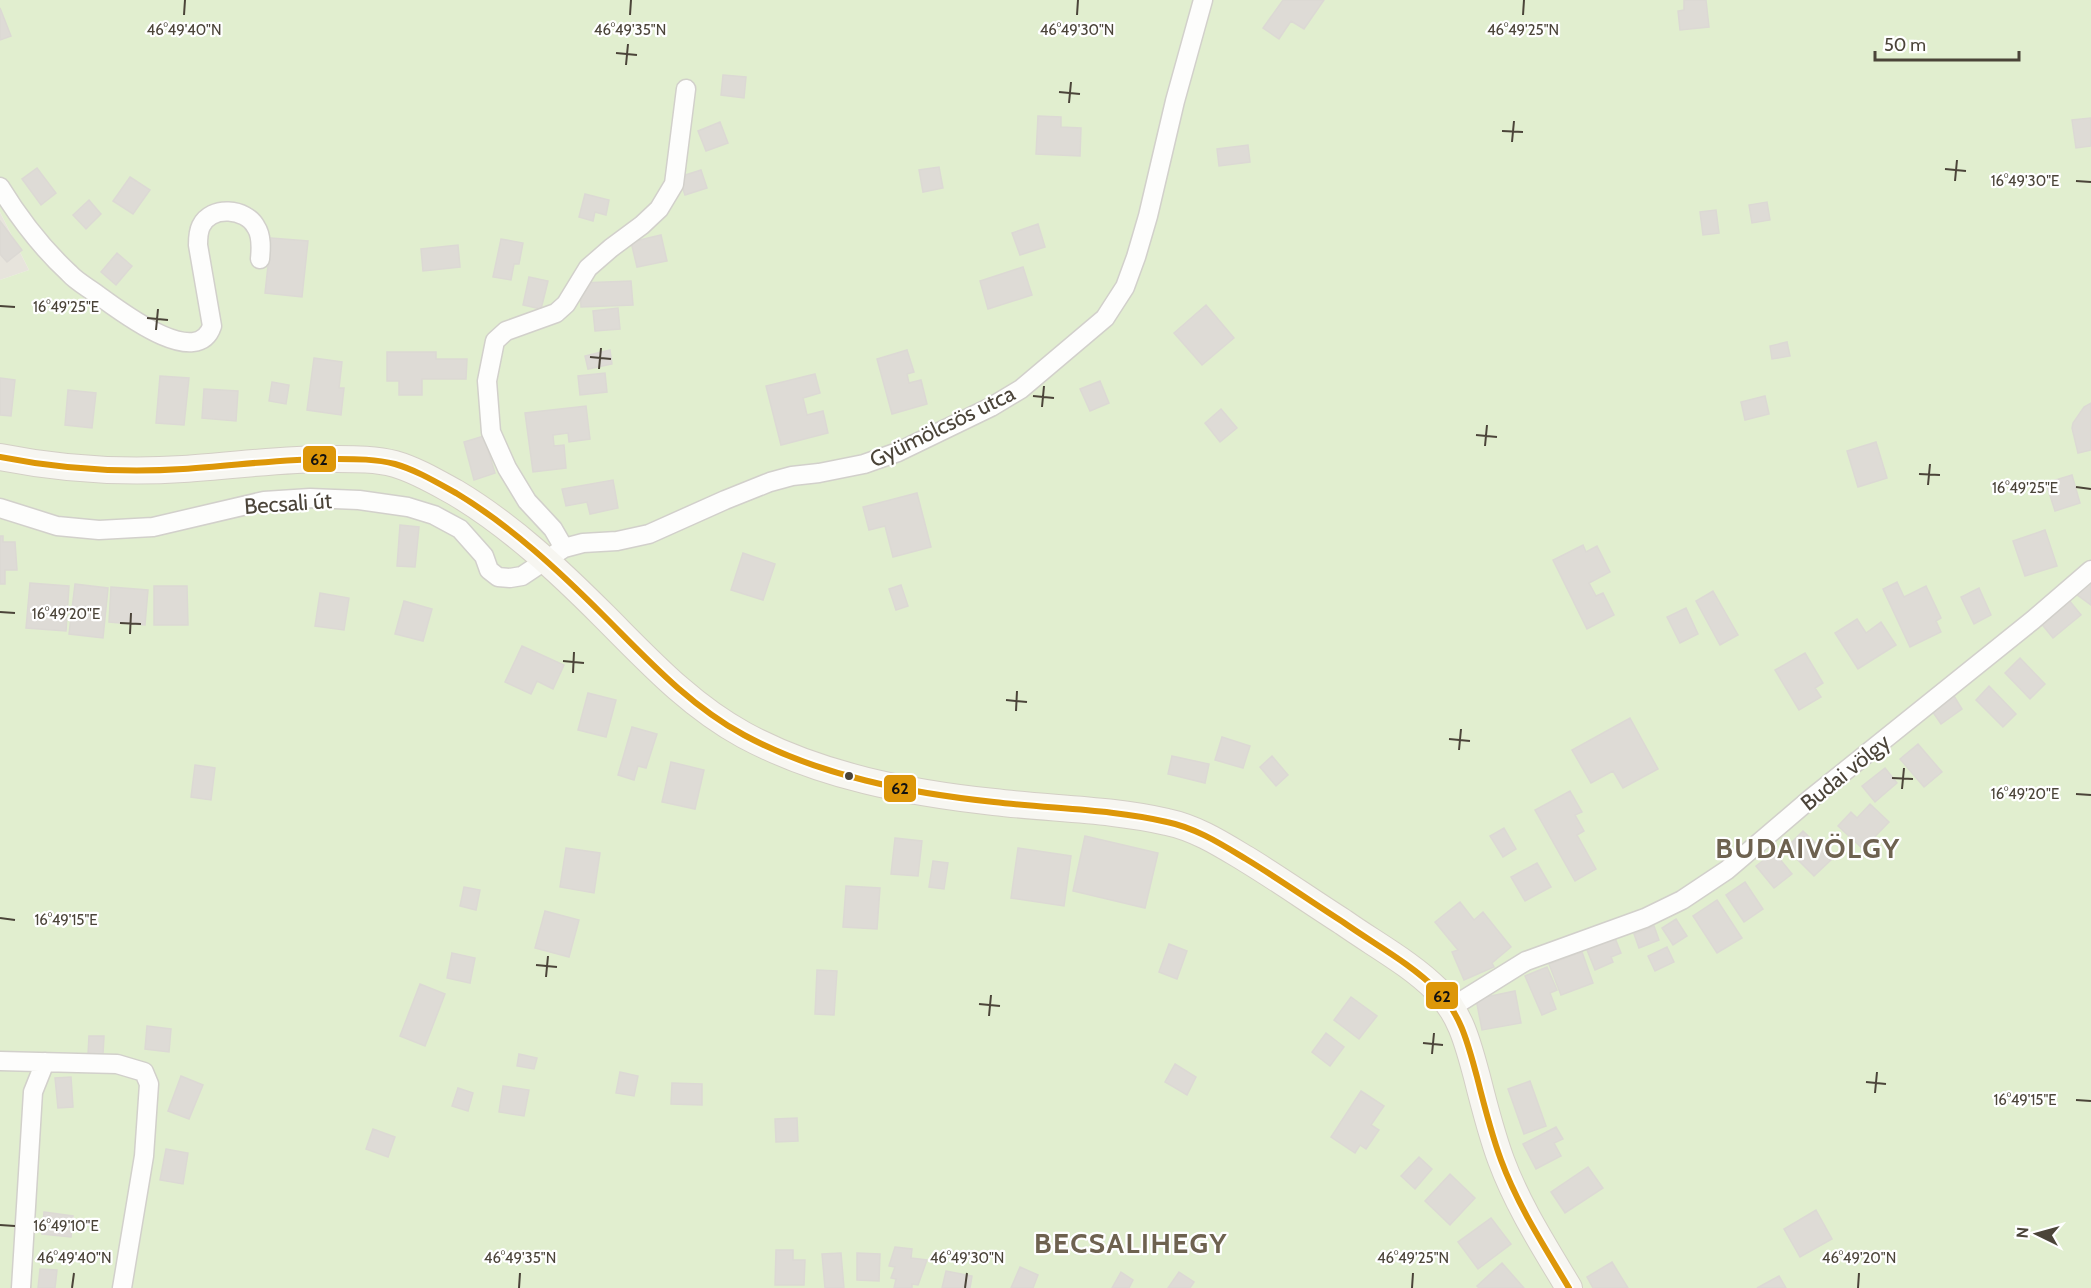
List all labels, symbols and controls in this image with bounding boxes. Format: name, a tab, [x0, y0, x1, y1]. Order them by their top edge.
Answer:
text: 46°49'40"N	[147, 21, 222, 39]
text: 46°49'35"N	[594, 21, 666, 39]
text: 46°49'30"N	[1040, 21, 1114, 39]
text: 46°49'25"N	[1487, 21, 1559, 39]
scale bar	[1875, 24, 2019, 62]
text: 50 m	[1884, 34, 1926, 56]
text: 16°49'30"E	[1991, 172, 2059, 190]
text: 16°49'25"E	[33, 298, 99, 316]
street label: Gyümölcsös utca	[865, 379, 1020, 473]
line badge: 62	[302, 445, 337, 473]
text: 62	[310, 450, 328, 469]
text: 16°49'25"E	[1992, 479, 2058, 497]
street label: Becsali út	[243, 487, 333, 520]
text: 16°49'20"E	[32, 605, 100, 623]
street label: Budai völgy	[1795, 728, 1895, 817]
unlabelled marker	[843, 770, 855, 782]
line badge: 62	[883, 774, 917, 803]
text: 62	[891, 779, 909, 798]
text: 16°49'20"E	[1991, 785, 2059, 803]
district label: BUDAIVÖLGY	[1715, 831, 1901, 865]
text: 16°49'15"E	[34, 911, 98, 929]
line badge: 62	[1425, 981, 1459, 1010]
text: 62	[1433, 987, 1451, 1006]
text: 16°49'15"E	[1993, 1091, 2057, 1109]
north arrow	[2007, 1204, 2067, 1264]
text: 16°49'10"E	[33, 1217, 99, 1235]
district label: BECSALIHEGY	[1034, 1226, 1228, 1260]
text: N	[2013, 1226, 2033, 1239]
text: 46°49'40"N	[37, 1249, 112, 1267]
text: 46°49'35"N	[484, 1249, 556, 1267]
text: 46°49'30"N	[930, 1249, 1004, 1267]
text: 46°49'25"N	[1377, 1249, 1449, 1267]
text: 46°49'20"N	[1822, 1249, 1896, 1267]

